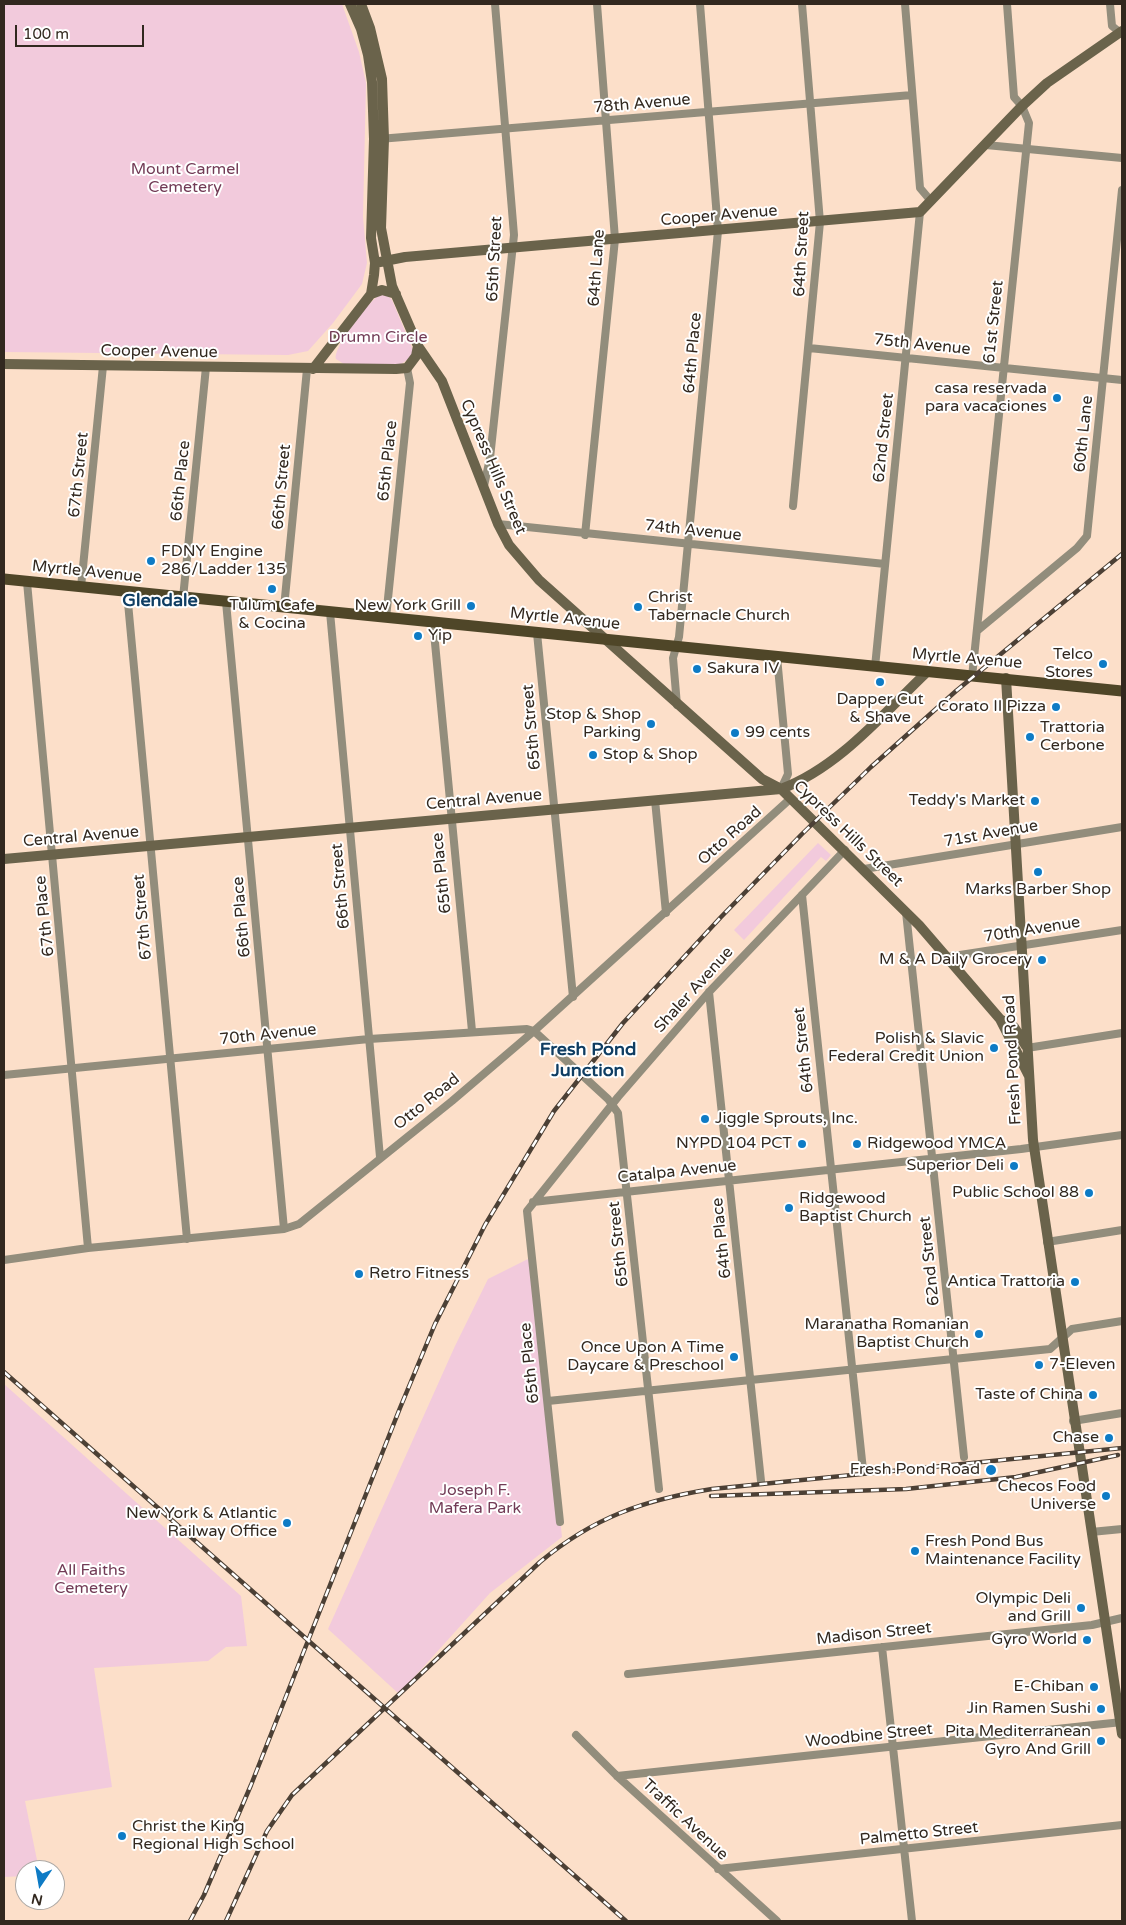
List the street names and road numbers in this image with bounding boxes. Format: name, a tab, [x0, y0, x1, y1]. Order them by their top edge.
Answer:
street label: 78th Avenue	[593, 90, 691, 118]
street label: Cooper Avenue	[660, 201, 778, 231]
street label: 64th Street	[790, 211, 814, 297]
street label: 65th Street	[483, 216, 507, 302]
street label: 64th Lane	[585, 229, 609, 307]
street label: 61st Street	[980, 279, 1008, 365]
street label: 64th Place	[680, 312, 706, 394]
street label: 75th Avenue	[873, 330, 971, 360]
street label: Cooper Avenue	[100, 341, 218, 363]
street label: 62nd Street	[870, 392, 898, 484]
street label: 60th Lane	[1070, 395, 1098, 473]
street label: Cypress Hills Street	[456, 397, 530, 537]
street label: 65th Place	[374, 420, 402, 502]
street label: 67th Street	[65, 431, 93, 519]
street label: 66th Place	[167, 440, 195, 522]
street label: 66th Street	[269, 443, 295, 531]
street label: 74th Avenue	[644, 516, 742, 546]
street label: Myrtle Avenue	[31, 557, 143, 587]
street label: Myrtle Avenue	[509, 604, 621, 634]
street label: Myrtle Avenue	[911, 645, 1023, 673]
street label: 65th Street	[519, 683, 545, 771]
street label: Cypress Hills Street	[789, 777, 907, 891]
street label: Central Avenue	[425, 785, 543, 815]
street label: Otto Road	[694, 802, 766, 870]
street label: 71st Avenue	[942, 816, 1040, 852]
street label: Central Avenue	[22, 822, 140, 852]
street label: 65th Place	[428, 832, 456, 914]
street label: 66th Street	[328, 842, 354, 930]
street label: 67th Street	[130, 873, 156, 961]
street label: 67th Place	[31, 875, 59, 957]
street label: 66th Place	[229, 876, 255, 958]
street label: 70th Avenue	[982, 913, 1082, 947]
street label: Shaler Avenue	[650, 943, 738, 1037]
street label: Fresh Pond Road	[1000, 994, 1026, 1126]
street label: 64th Street	[790, 1006, 818, 1094]
street label: 70th Avenue	[219, 1020, 317, 1050]
street label: Otto Road	[390, 1070, 464, 1134]
street label: Catalpa Avenue	[617, 1156, 737, 1188]
street label: 64th Place	[708, 1197, 736, 1279]
street label: 65th Street	[605, 1200, 633, 1288]
street label: 62nd Street	[916, 1215, 944, 1307]
street label: 65th Place	[516, 1322, 544, 1404]
street label: Madison Street	[816, 1618, 932, 1650]
street label: Woodbine Street	[804, 1720, 934, 1752]
street label: Traffic Avenue	[638, 1775, 732, 1865]
street label: Palmetto Street	[859, 1818, 979, 1850]

